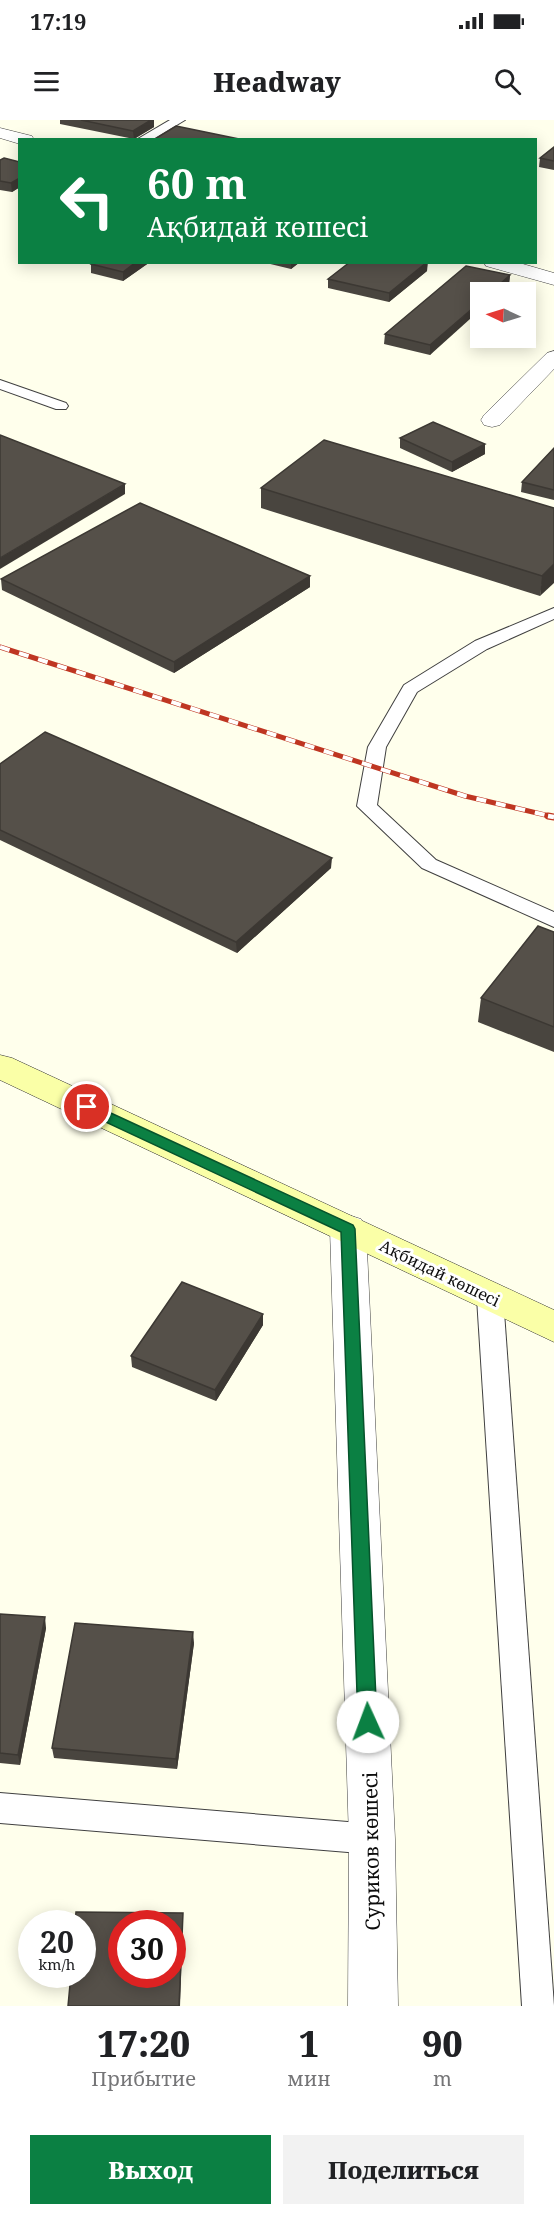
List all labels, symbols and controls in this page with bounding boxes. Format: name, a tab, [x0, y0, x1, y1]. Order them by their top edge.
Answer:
text: 17:19	[30, 6, 86, 36]
text: Headway	[213, 63, 341, 100]
icon: menu	[30, 65, 63, 98]
icon: search	[491, 65, 524, 98]
text: 60 m	[147, 154, 247, 211]
icon: left	[48, 162, 126, 240]
text: Ақбидай көшесі	[147, 208, 369, 245]
north arrow	[470, 282, 536, 348]
map controls	[470, 282, 536, 348]
pin	[61, 1081, 112, 1132]
icon: arrive	[70, 1090, 103, 1123]
street label: Ақбидай көшесі	[376, 1234, 504, 1312]
position arrow	[336, 1690, 400, 1754]
street label: Суриков көшесі	[356, 1771, 386, 1931]
speed limit sign: 30	[108, 1910, 186, 1988]
text: 20	[40, 1921, 74, 1962]
text: km/h	[39, 1954, 75, 1974]
text: 17:20	[97, 2019, 190, 2068]
text: 1	[299, 2019, 319, 2068]
text: 90	[422, 2019, 463, 2068]
text: Прибытие	[91, 2065, 196, 2092]
text: мин	[287, 2065, 331, 2092]
text: m	[433, 2065, 452, 2092]
button: Выход	[30, 2135, 271, 2204]
button: Поделиться	[283, 2135, 524, 2204]

